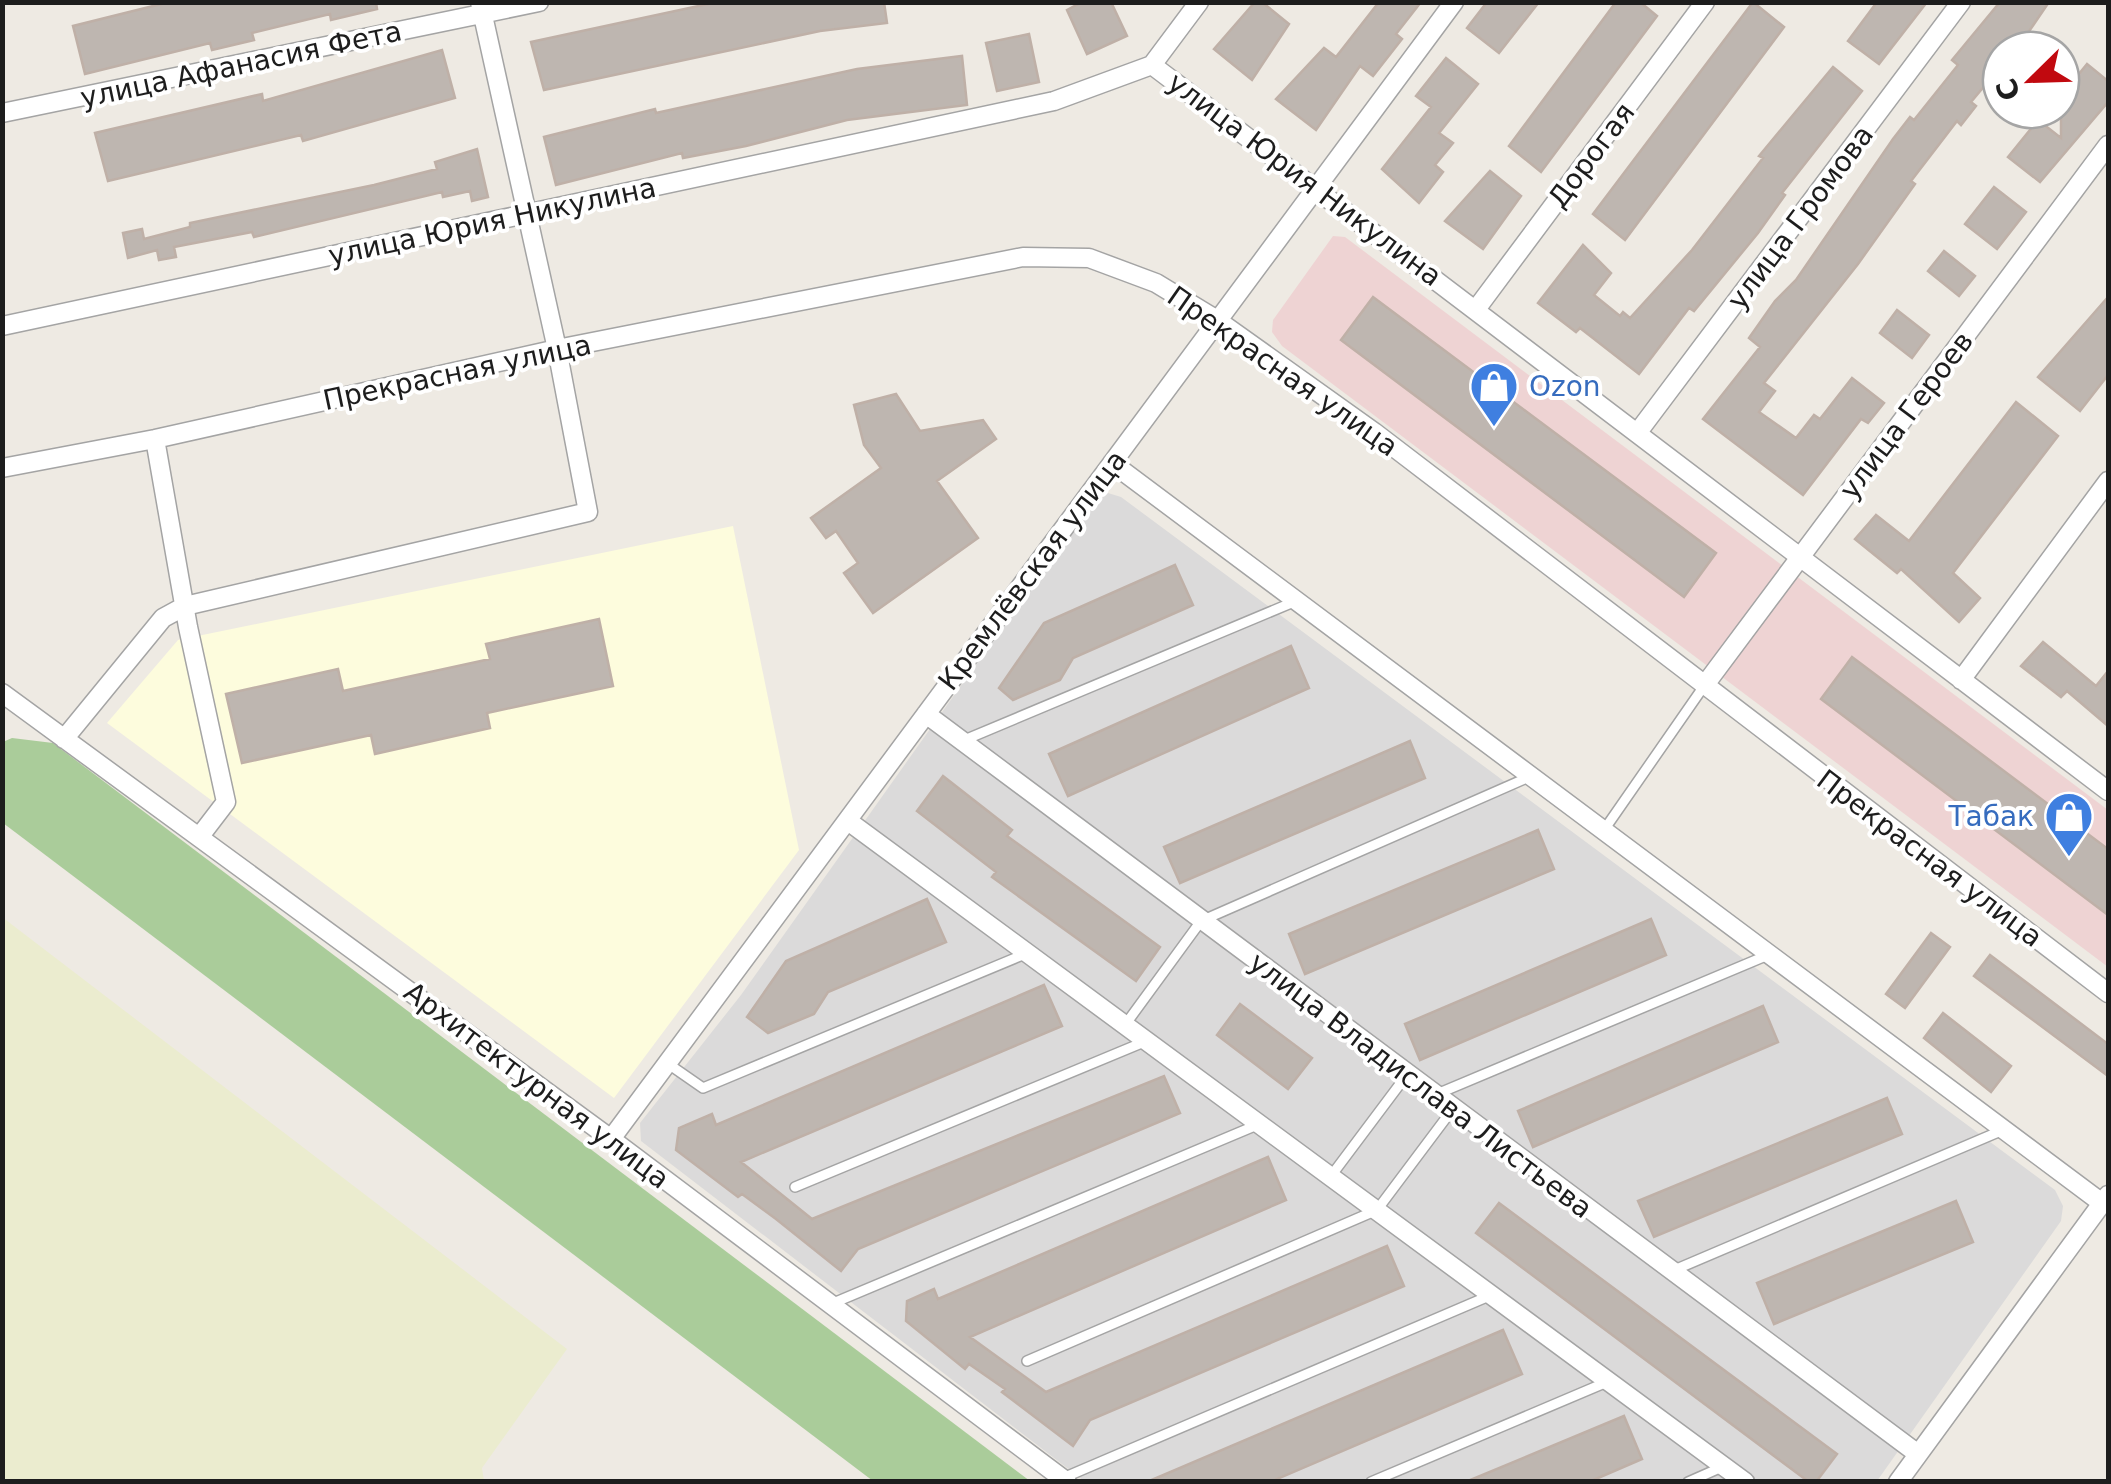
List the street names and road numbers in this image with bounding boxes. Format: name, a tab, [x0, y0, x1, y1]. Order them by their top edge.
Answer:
street label: улица Афанасия Фета	[77, 14, 405, 115]
street label: улица Юрия Никулина	[1161, 66, 1448, 293]
street label: Дорогая	[1541, 96, 1641, 214]
street label: улица Громова	[1721, 119, 1880, 316]
street label: улица Юрия Никулина	[325, 171, 659, 272]
street label: Прекрасная улица	[1161, 279, 1404, 463]
street label: улица Героев	[1833, 325, 1980, 505]
street label: Прекрасная улица	[320, 328, 594, 417]
street label: Кремлёвская улица	[931, 444, 1133, 697]
street label: Прекрасная улица	[1811, 763, 2049, 954]
street label: улица Владислава Листьева	[1243, 946, 1599, 1225]
street label: Архитектурная улица	[398, 975, 676, 1196]

